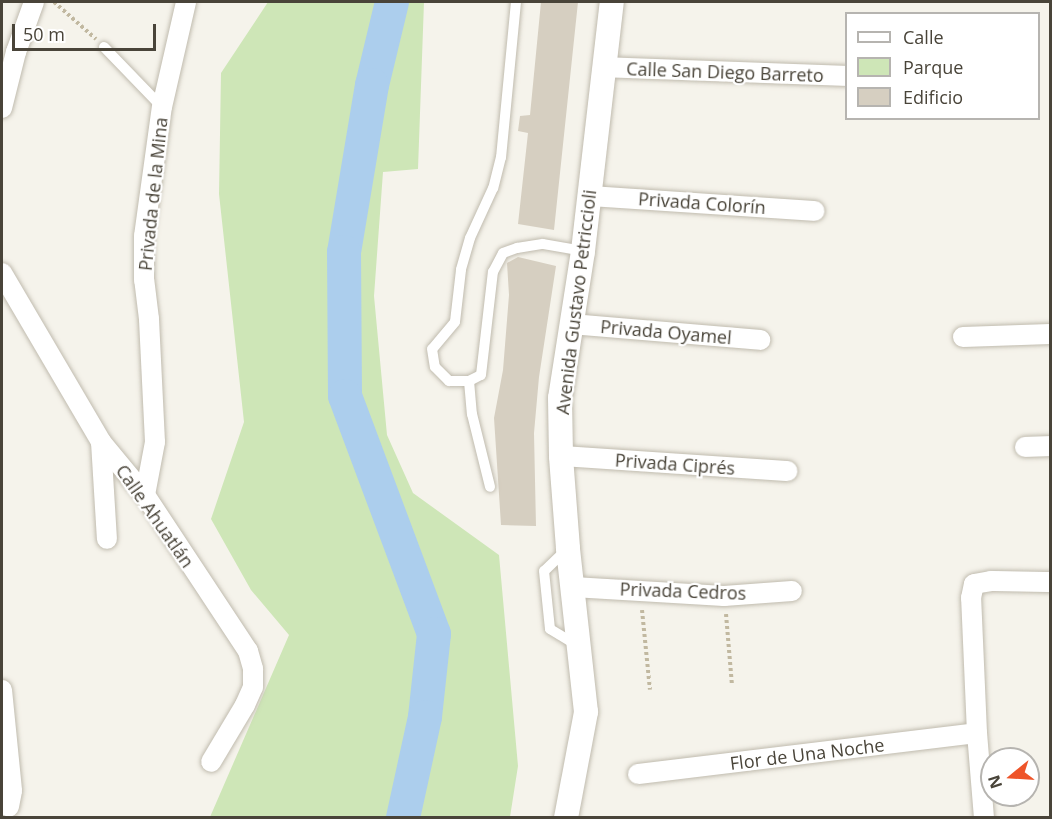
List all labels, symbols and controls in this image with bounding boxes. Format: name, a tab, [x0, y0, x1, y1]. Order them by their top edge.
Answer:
scale bar	[15, 12, 159, 50]
legend	[845, 12, 1040, 120]
text: 50 m	[23, 22, 65, 46]
text: Calle	[903, 25, 944, 49]
text: Parque	[903, 55, 963, 79]
street label: Calle San Diego Barreto	[626, 58, 824, 86]
text: Edificio	[903, 85, 963, 109]
street label: Privada de la Mina	[134, 116, 172, 272]
street label: Avenida Gustavo Petriccioli	[551, 188, 601, 416]
street label: Privada Colorín	[637, 188, 767, 218]
street label: Privada Oyamel	[599, 315, 733, 349]
street label: Privada Ciprés	[614, 449, 736, 479]
street label: Calle Ahuatlán	[112, 460, 198, 572]
street label: Privada Cedros	[619, 578, 747, 604]
street label: Flor de Una Noche	[729, 734, 885, 774]
north arrow	[980, 747, 1040, 807]
text: N	[982, 772, 1007, 792]

